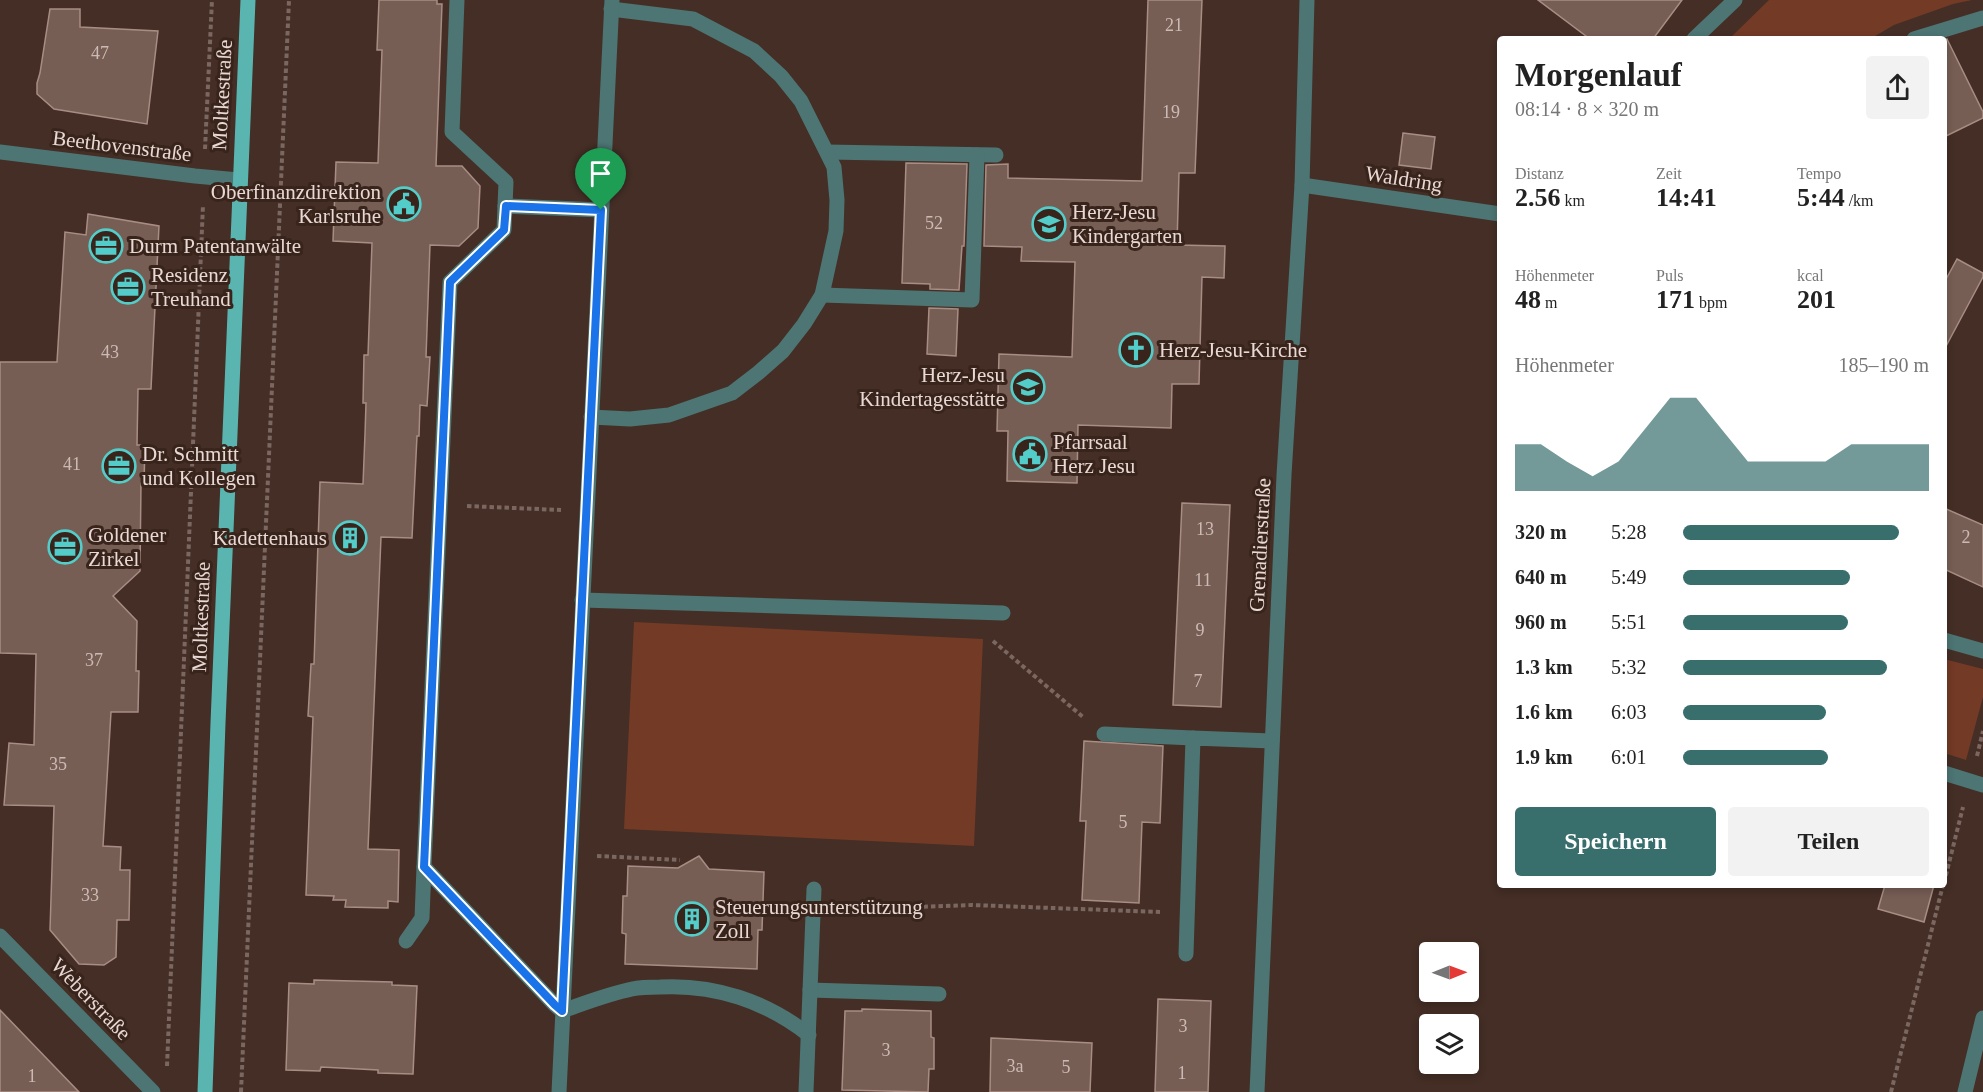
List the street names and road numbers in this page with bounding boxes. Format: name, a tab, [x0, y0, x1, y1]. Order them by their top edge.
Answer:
street label: Moltkestraße	[207, 39, 237, 151]
street label: Beethovenstraße	[51, 126, 193, 166]
street label: Waldring	[1364, 161, 1445, 197]
street label: Grenadierstraße	[1245, 477, 1275, 613]
street label: Moltkestraße	[187, 561, 215, 673]
street label: Weberstraße	[46, 953, 136, 1045]

